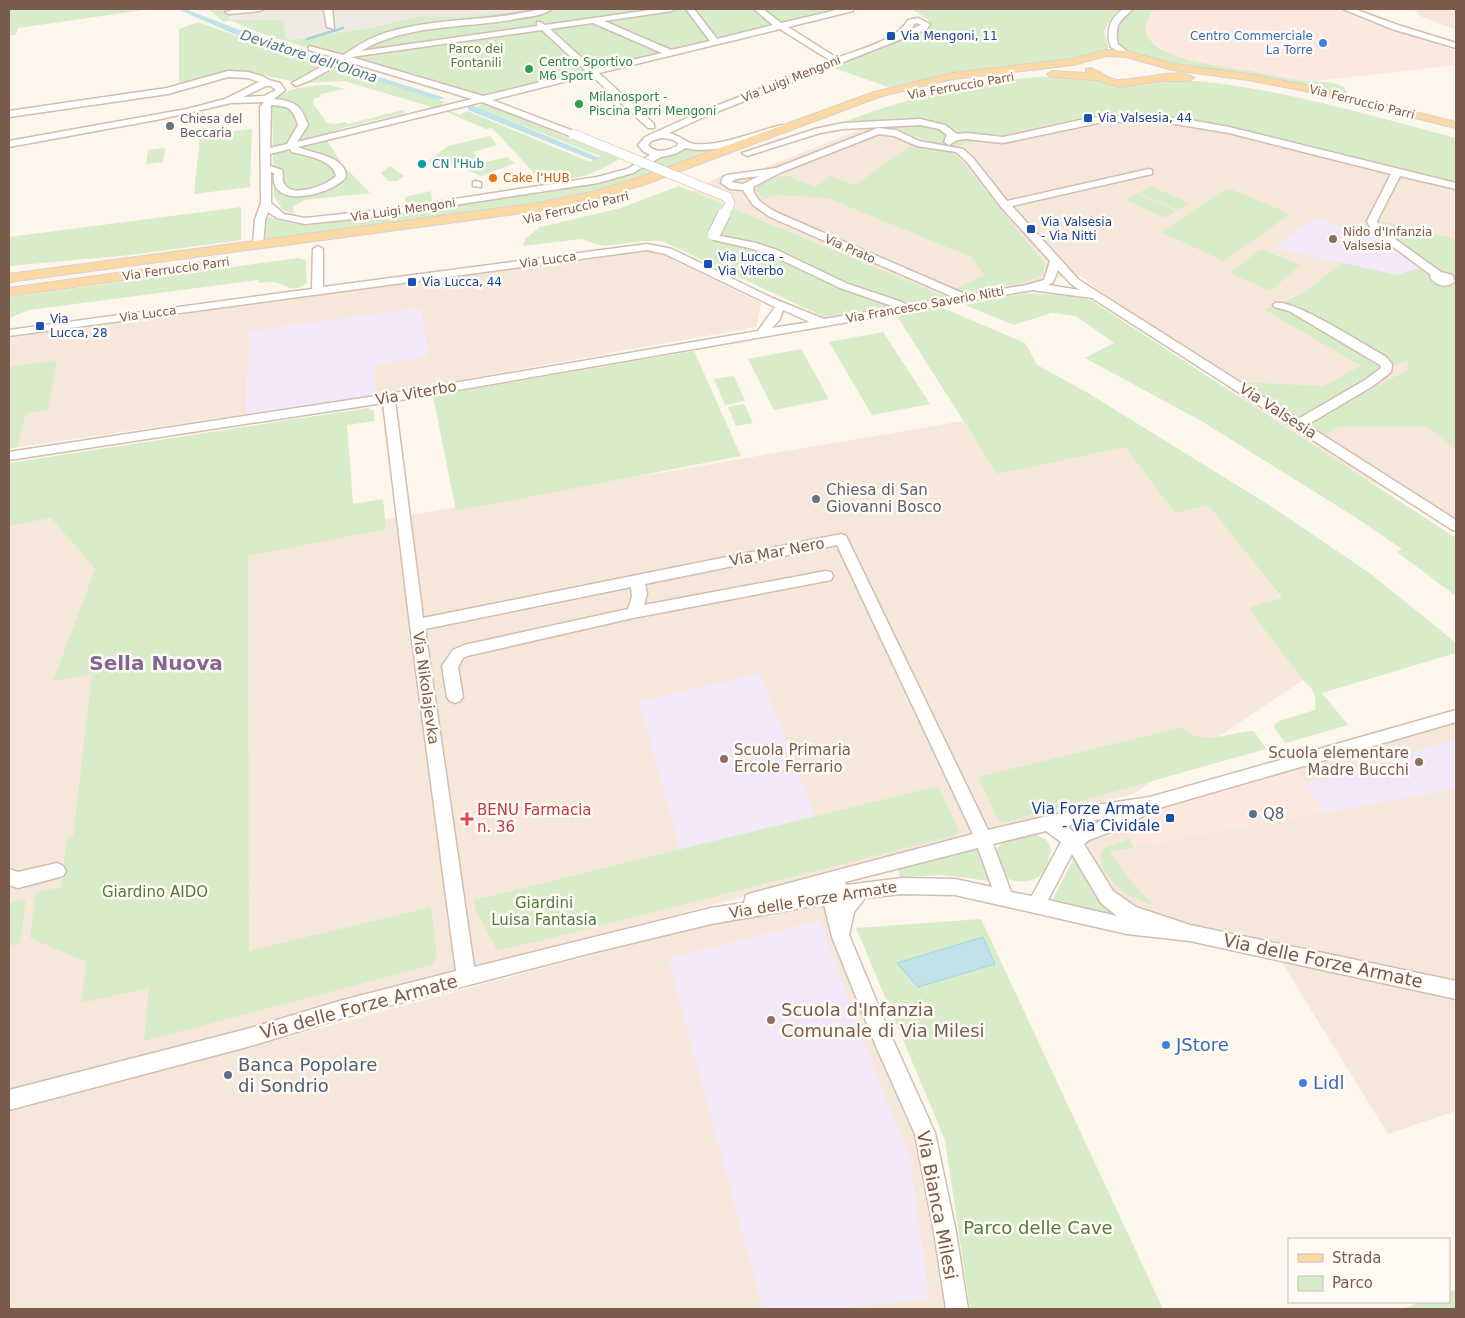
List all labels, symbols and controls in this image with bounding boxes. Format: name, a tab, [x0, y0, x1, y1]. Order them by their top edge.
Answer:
water label: Deviatore dell'Olona	[238, 26, 380, 86]
place label: Via Mengoni, 11	[901, 29, 998, 43]
place label: Centro Commerciale La Torre	[1190, 29, 1313, 57]
marker: Via Mengoni, 11	[885, 30, 897, 42]
marker: Centro Commerciale La Torre	[1317, 37, 1329, 49]
park label: Parco dei Fontanili	[449, 42, 503, 70]
street label: Via Luigi Mengoni	[739, 53, 843, 105]
place label: Centro Sportivo M6 Sport	[539, 55, 633, 83]
marker: Centro Sportivo M6 Sport	[523, 63, 535, 75]
street label: Via Ferruccio Parri	[907, 70, 1015, 102]
street label: Via Ferruccio Parri	[1308, 82, 1416, 122]
place label: Milanosport - Piscina Parri Mengoni	[589, 90, 716, 118]
marker: Milanosport - Piscina Parri Mengoni	[573, 98, 585, 110]
place label: Via Valsesia, 44	[1098, 111, 1192, 125]
place label: Chiesa del Beccaria	[180, 112, 242, 140]
marker: Via Valsesia, 44	[1082, 112, 1094, 124]
marker: Chiesa del Beccaria	[164, 120, 176, 132]
place label: CN l'Hub	[432, 157, 484, 171]
marker: CN l'Hub	[416, 158, 428, 170]
place label: Cake l’HUB	[503, 171, 570, 185]
marker: Cake l’HUB	[487, 172, 499, 184]
street label: Via Ferruccio Parri	[522, 189, 630, 227]
street label: Via Luigi Mengoni	[350, 196, 456, 224]
place label: Via Valsesia - Via Nitti	[1041, 215, 1112, 243]
marker: Via Valsesia - Via Nitti	[1025, 223, 1037, 235]
place label: Nido d'Infanzia Valsesia	[1343, 225, 1432, 253]
street label: Via Prato	[823, 232, 877, 266]
marker: Nido d'Infanzia Valsesia	[1327, 233, 1339, 245]
street label: Via Lucca	[519, 249, 577, 271]
place label: Via Lucca - Via Viterbo	[718, 250, 784, 278]
street label: Via Ferruccio Parri	[122, 255, 230, 283]
marker: Via Lucca - Via Viterbo	[702, 258, 714, 270]
place label: Via Lucca, 44	[422, 275, 502, 289]
marker: Via Lucca, 44	[406, 276, 418, 288]
street label: Via Francesco Saverio Nitti	[845, 284, 1005, 326]
street label: Via Lucca	[119, 303, 177, 325]
place label: Via Lucca, 28	[50, 312, 108, 340]
marker: Via Lucca, 28	[34, 320, 46, 332]
street label: Via Viterbo	[374, 377, 458, 409]
street label: Via Valsesia	[1236, 379, 1320, 443]
place label: Chiesa di San Giovanni Bosco	[826, 481, 942, 516]
marker: Chiesa di San Giovanni Bosco	[810, 493, 822, 505]
street label: Via Mar Nero	[728, 534, 826, 570]
street label: Via Nikolajevka	[409, 630, 443, 746]
district label: Sella Nuova	[89, 651, 223, 675]
place label: Scuola Primaria Ercole Ferrario	[734, 741, 851, 776]
place label: Scuola elementare Madre Bucchi	[1268, 744, 1409, 779]
marker: Scuola Primaria Ercole Ferrario	[718, 753, 730, 765]
marker: Scuola elementare Madre Bucchi	[1413, 756, 1425, 768]
place label: Via Forze Armate - Via Cividale	[1032, 800, 1160, 835]
place label: BENU Farmacia n. 36	[477, 801, 592, 836]
place label: Q8	[1263, 805, 1284, 823]
marker: Q8	[1247, 808, 1259, 820]
marker: Via Forze Armate - Via Cividale	[1164, 812, 1176, 824]
marker: BENU Farmacia n. 36	[461, 813, 473, 825]
street label: Via delle Forze Armate	[728, 878, 898, 922]
park label: Giardino AIDO	[102, 883, 208, 901]
park label: Giardini Luisa Fantasia	[491, 894, 597, 929]
street label: Via delle Forze Armate	[1221, 929, 1425, 992]
street label: Via delle Forze Armate	[258, 970, 460, 1043]
place label: Scuola d'Infanzia Comunale di Via Milesi	[781, 999, 985, 1041]
marker: Scuola d'Infanzia Comunale di Via Milesi	[765, 1014, 777, 1026]
place label: JStore	[1175, 1034, 1229, 1055]
marker: JStore	[1160, 1039, 1172, 1051]
place label: Banca Popolare di Sondrio	[238, 1054, 377, 1096]
marker: Banca Popolare di Sondrio	[222, 1069, 234, 1081]
place label: Lidl	[1313, 1072, 1344, 1093]
marker: Lidl	[1297, 1077, 1309, 1089]
street label: Via Bianca Milesi	[913, 1129, 962, 1281]
park label: Parco delle Cave	[963, 1217, 1113, 1238]
legend	[1288, 1238, 1450, 1303]
text: Strada	[1332, 1249, 1381, 1267]
text: Parco	[1332, 1274, 1373, 1292]

